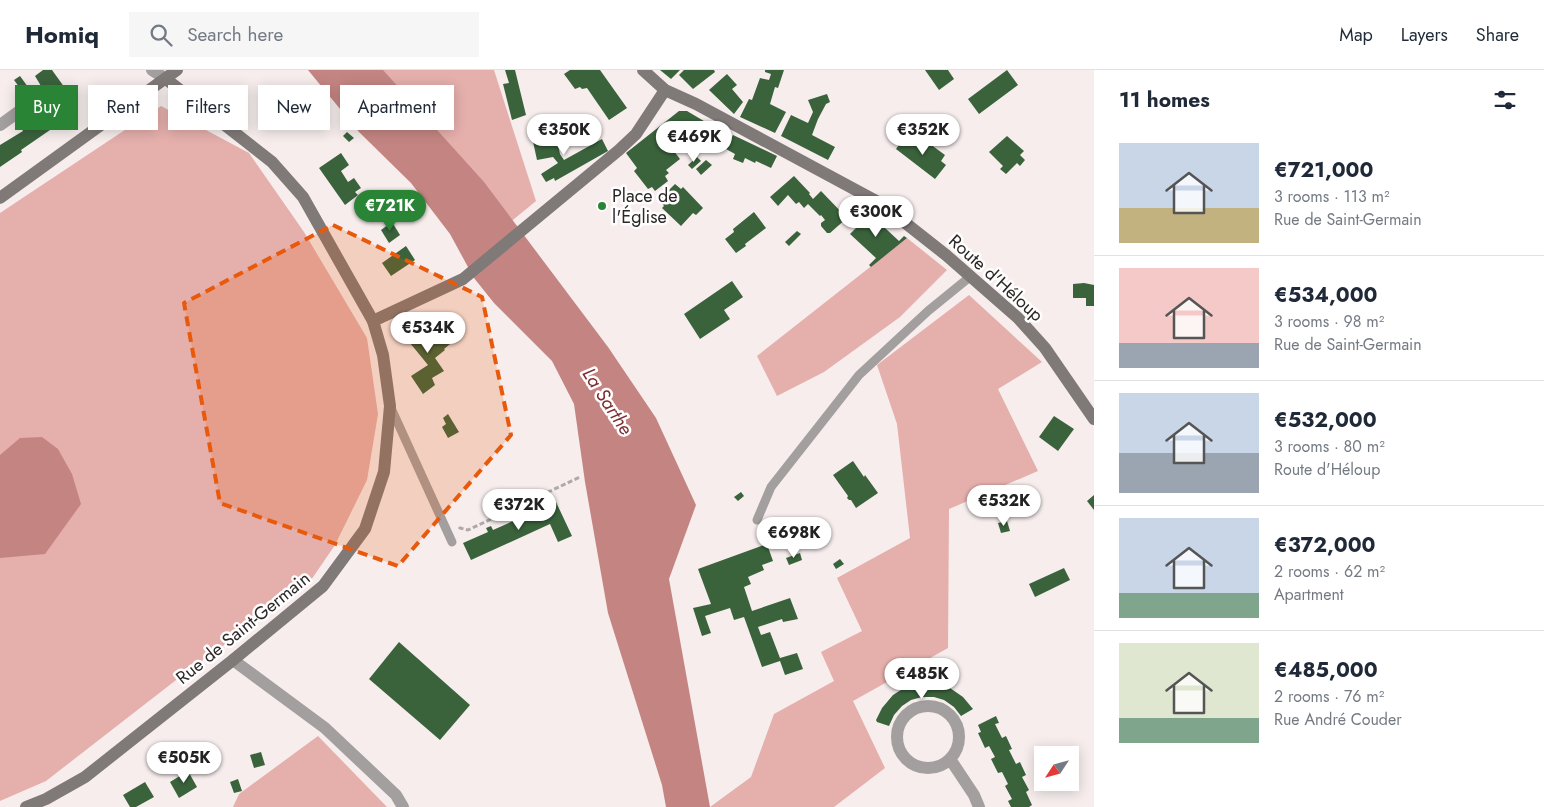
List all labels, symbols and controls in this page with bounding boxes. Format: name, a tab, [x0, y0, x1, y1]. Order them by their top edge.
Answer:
search box	[129, 12, 479, 57]
text: Homiq	[25, 17, 99, 52]
icon: search	[147, 21, 175, 49]
text: Search here	[187, 21, 283, 48]
text: Map	[1339, 22, 1373, 48]
text: Layers	[1401, 22, 1448, 48]
text: Share	[1476, 22, 1519, 48]
chip: Buy	[15, 85, 78, 130]
chip: Rent	[88, 85, 158, 130]
chip: Filters	[168, 85, 248, 130]
chip: New	[258, 85, 330, 130]
chip: Apartment	[340, 85, 454, 130]
text: 11 homes	[1119, 85, 1210, 115]
icon: filters	[1491, 86, 1519, 114]
pin: €350K	[529, 114, 599, 156]
pin: €352K	[888, 114, 958, 156]
text: €350K	[538, 118, 590, 141]
text: €352K	[897, 118, 949, 141]
pin: €469K	[659, 121, 729, 163]
text: €469K	[667, 125, 721, 148]
text: €721,000	[1274, 155, 1373, 185]
icon: home	[1159, 163, 1219, 223]
place label: Place de l'Église	[612, 183, 677, 230]
text: 3 rooms · 113 m²	[1274, 185, 1390, 208]
pin: €721K	[355, 190, 425, 232]
text: €721K	[365, 194, 415, 217]
pin: €300K	[841, 196, 911, 238]
marker: Place de l'Église	[596, 200, 608, 212]
text: €300K	[850, 200, 902, 223]
text: Rue de Saint-Germain	[1274, 208, 1422, 231]
street label: Route d'Héloup	[943, 228, 1049, 328]
text: €534,000	[1274, 280, 1378, 310]
icon: home	[1159, 288, 1219, 348]
text: 3 rooms · 98 m²	[1274, 310, 1384, 333]
pin: €534K	[393, 312, 463, 354]
text: €534K	[401, 316, 455, 339]
text: Rue de Saint-Germain	[1274, 333, 1422, 356]
water label: La Sarthe	[576, 362, 640, 441]
text: €532,000	[1274, 405, 1377, 435]
icon: home	[1159, 413, 1219, 473]
text: 3 rooms · 80 m²	[1274, 435, 1385, 458]
text: Route d'Héloup	[1274, 458, 1380, 481]
pin: €532K	[969, 484, 1039, 527]
pin: €372K	[484, 488, 554, 531]
text: €532K	[978, 489, 1030, 512]
text: €372K	[493, 493, 545, 516]
pin: €698K	[759, 516, 829, 559]
text: €698K	[767, 521, 821, 544]
text: €372,000	[1274, 530, 1375, 560]
icon: home	[1159, 538, 1219, 598]
text: 2 rooms · 62 m²	[1274, 560, 1385, 583]
street label: Rue de Saint-Germain	[170, 566, 316, 690]
text: Apartment	[1274, 583, 1344, 606]
text: €485,000	[1274, 655, 1378, 685]
pin: €485K	[887, 658, 957, 700]
text: €485K	[895, 662, 949, 685]
icon: home	[1159, 663, 1219, 723]
text: 2 rooms · 76 m²	[1274, 685, 1384, 708]
text: Rue André Couder	[1274, 708, 1402, 731]
pin: €505K	[149, 742, 219, 784]
text: €505K	[158, 746, 210, 769]
north arrow	[1034, 746, 1079, 791]
map controls	[1034, 746, 1079, 791]

